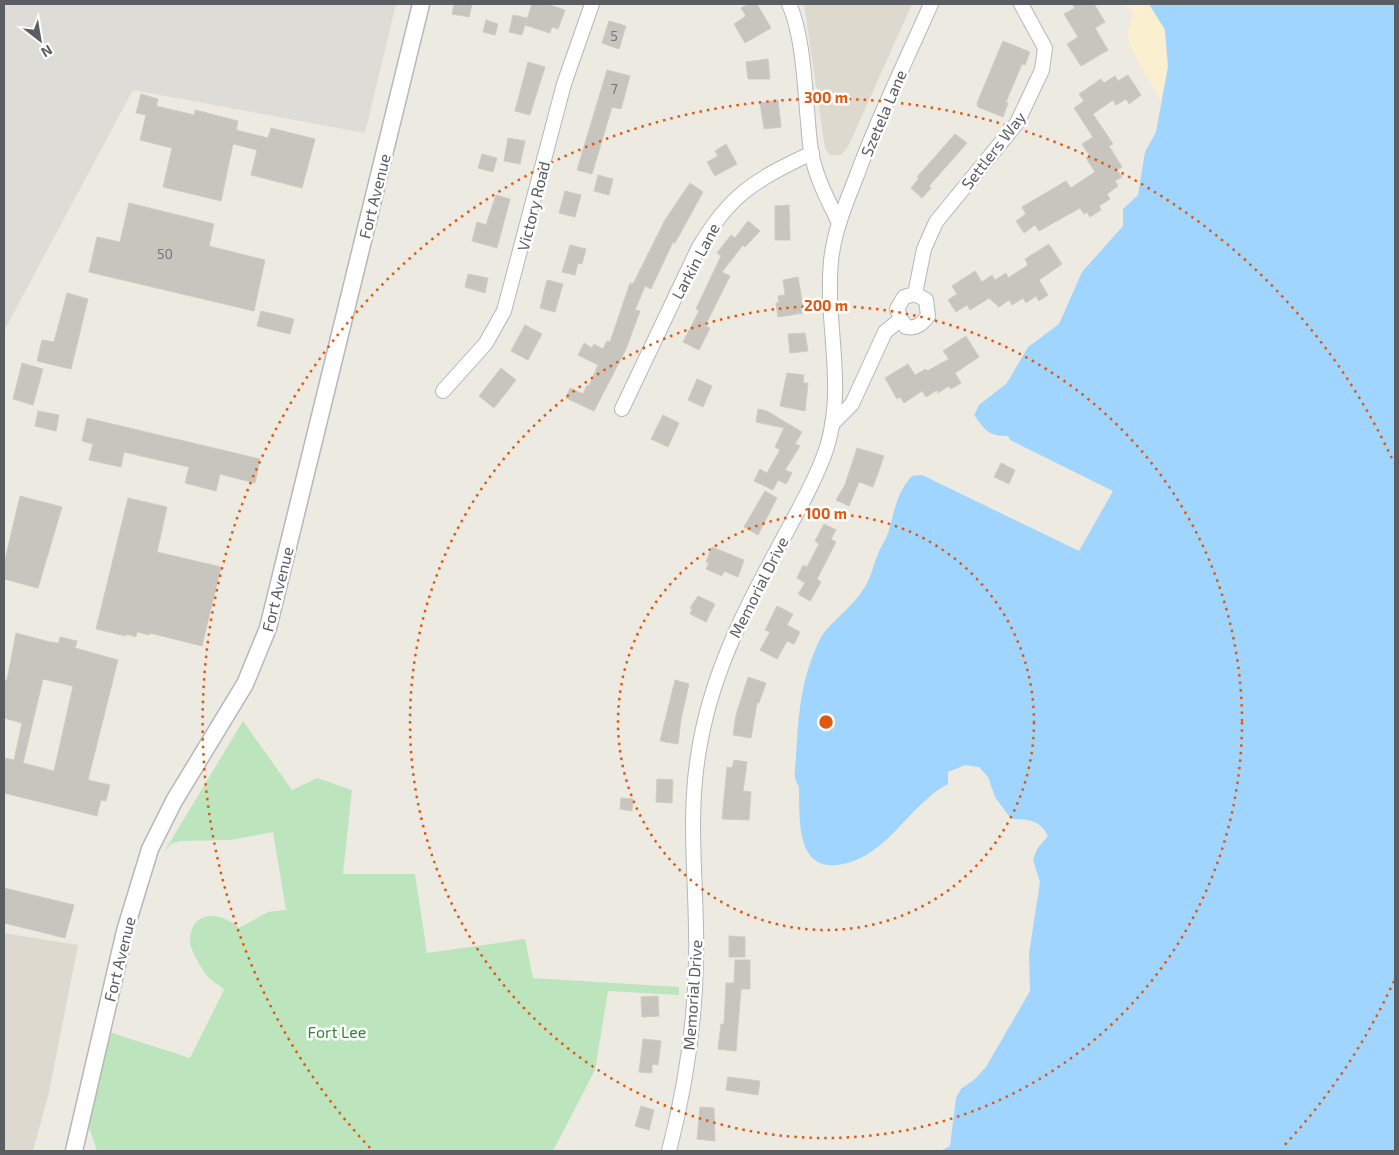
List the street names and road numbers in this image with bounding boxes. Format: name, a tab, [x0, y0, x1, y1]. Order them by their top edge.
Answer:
street label: Szetela Lane	[856, 67, 910, 159]
street label: Settlers Way	[957, 107, 1030, 193]
street label: Fort Avenue	[354, 152, 394, 240]
street label: Victory Road	[513, 159, 553, 253]
street label: Larkin Lane	[667, 220, 723, 302]
street label: Memorial Drive	[724, 533, 792, 641]
street label: Fort Avenue	[257, 545, 297, 633]
street label: Fort Avenue	[99, 915, 139, 1003]
street label: Memorial Drive	[679, 939, 705, 1051]

